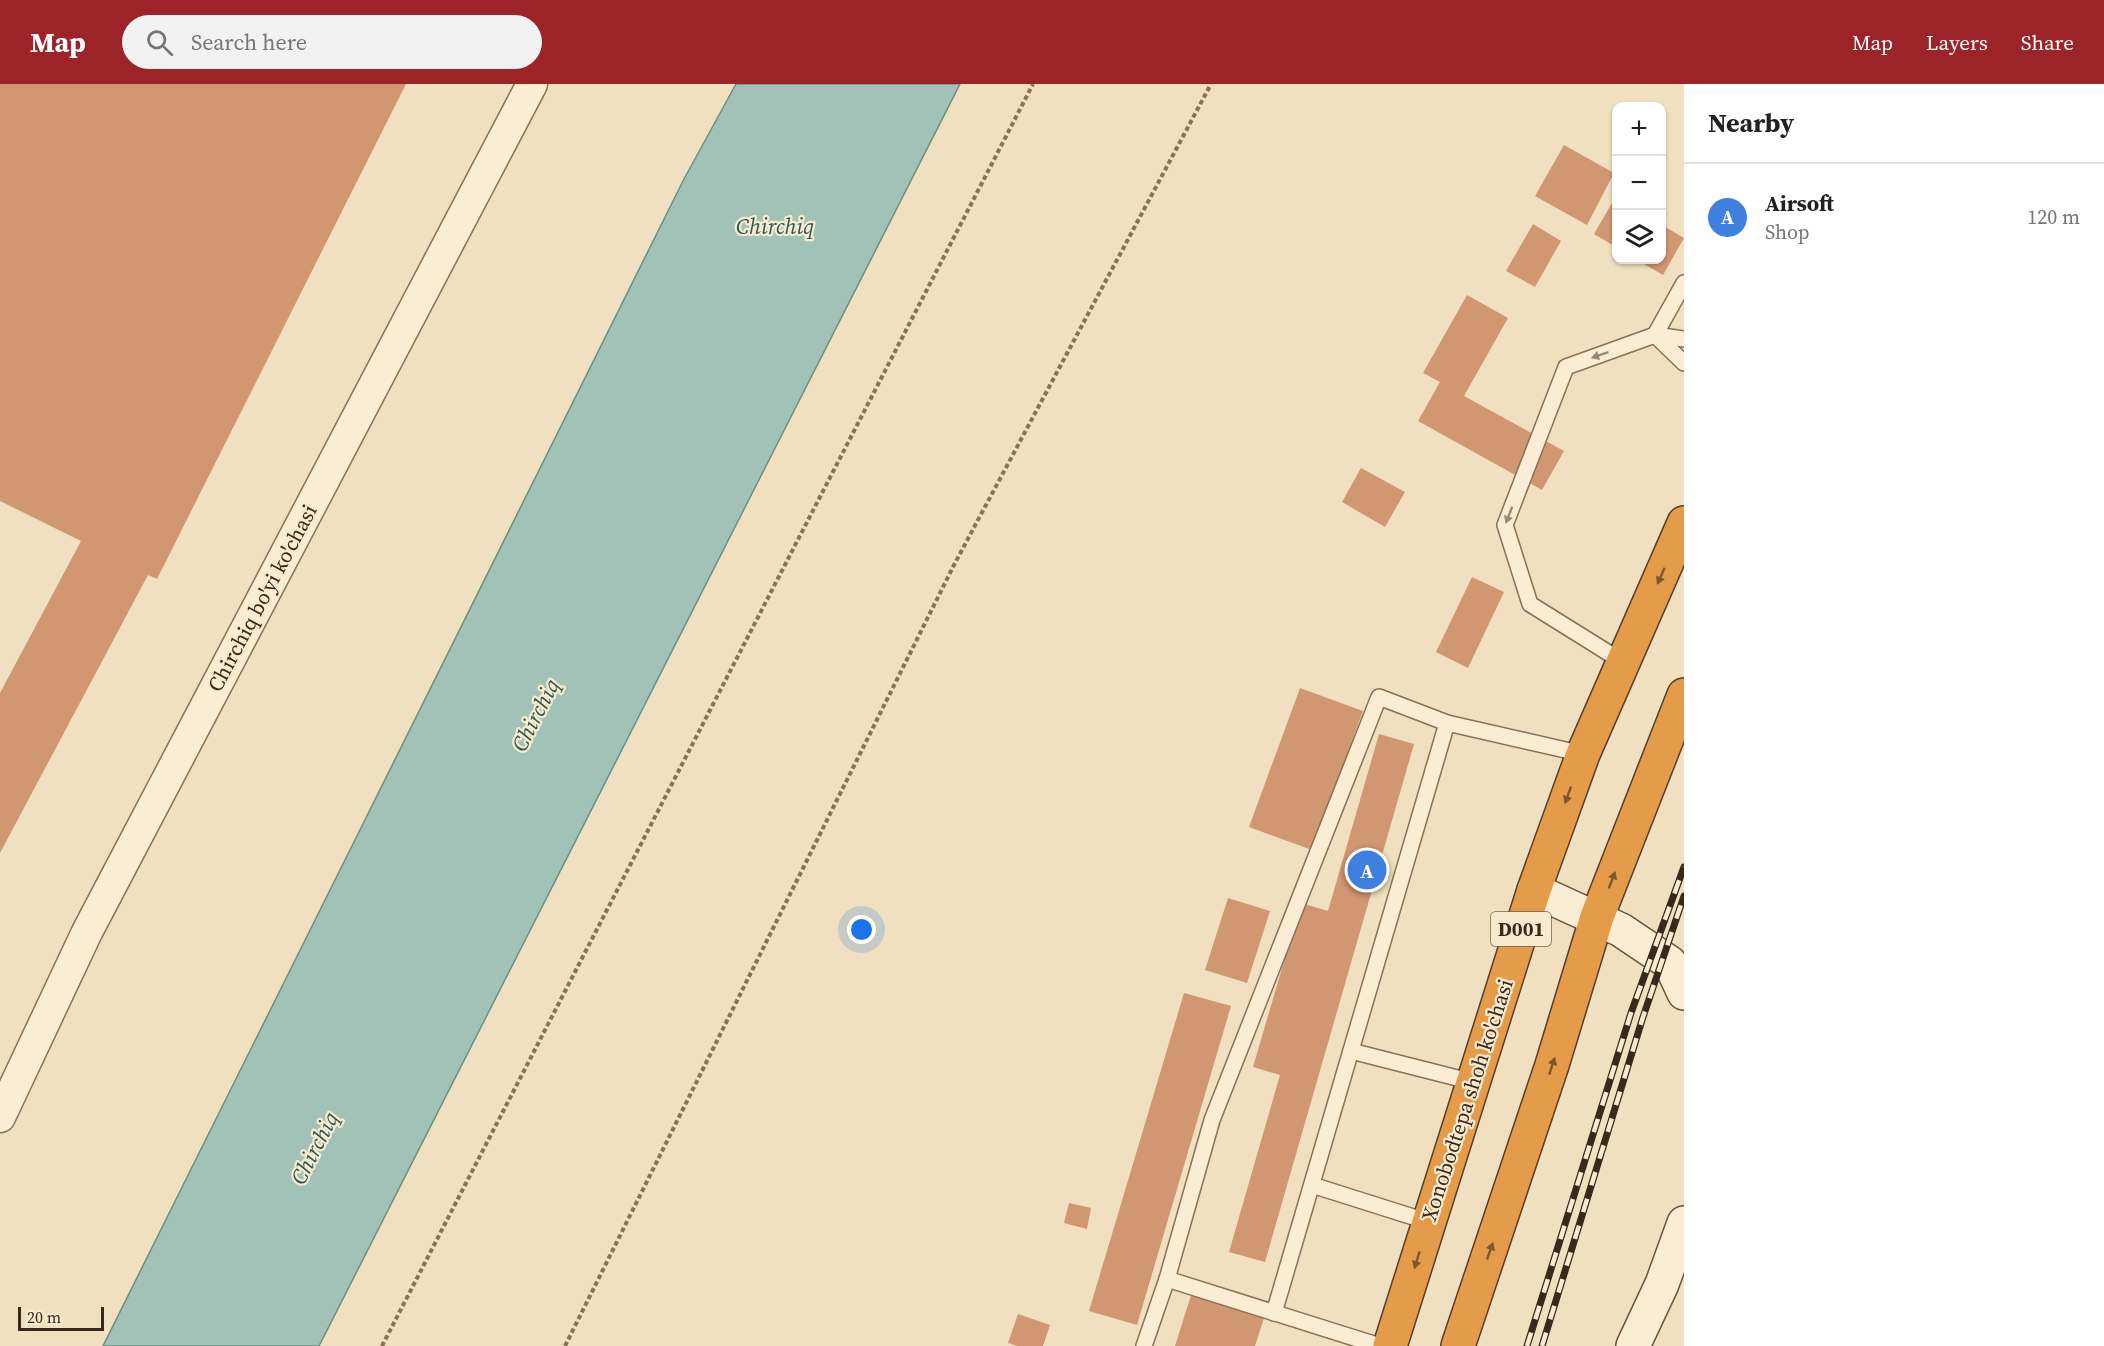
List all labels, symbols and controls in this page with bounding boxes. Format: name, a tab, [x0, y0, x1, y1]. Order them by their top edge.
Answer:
search box	[122, 15, 542, 69]
text: Map	[30, 23, 86, 61]
icon: search	[143, 26, 176, 59]
text: Search here	[191, 27, 307, 57]
text: Map	[1852, 28, 1893, 57]
text: Layers	[1926, 28, 1988, 57]
text: Share	[2021, 28, 2074, 57]
map controls	[1612, 102, 1666, 264]
button: +	[1612, 102, 1666, 156]
text: Nearby	[1708, 105, 1794, 141]
button: −	[1612, 156, 1666, 210]
text: Airsoft	[1765, 188, 1834, 218]
text: A	[1721, 203, 1734, 231]
text: 120 m	[2027, 203, 2080, 231]
button: layers	[1612, 210, 1666, 264]
water label: Chirchiq	[736, 211, 814, 241]
text: Shop	[1765, 218, 1810, 246]
one-way arrow	[1591, 350, 1609, 360]
street label: Chirchiq bo'yi ko'chasi	[200, 499, 324, 697]
one-way arrow	[1504, 506, 1514, 524]
one-way arrow	[1656, 568, 1665, 585]
water label: Chirchiq	[504, 673, 566, 757]
one-way arrow	[1563, 786, 1573, 804]
pin: A	[1348, 848, 1386, 892]
one-way arrow	[1607, 871, 1617, 889]
road number: D001	[1491, 912, 1551, 946]
your location	[847, 915, 876, 944]
street label: Xonobodtepa shoh ko'chasi	[1414, 975, 1520, 1225]
one-way arrow	[1548, 1057, 1557, 1075]
water label: Chirchiq	[283, 1106, 345, 1190]
one-way arrow	[1485, 1242, 1495, 1260]
one-way arrow	[1412, 1251, 1421, 1269]
scale bar	[18, 1304, 104, 1332]
text: 20 m	[27, 1306, 61, 1328]

